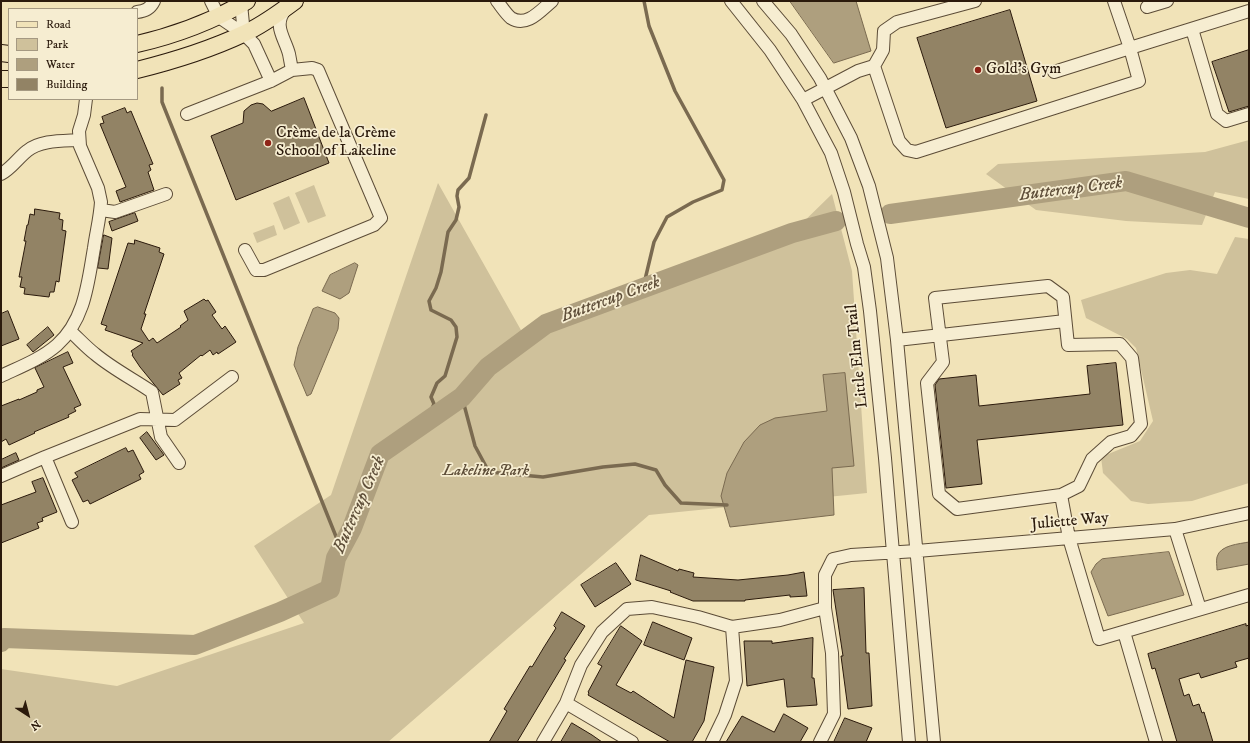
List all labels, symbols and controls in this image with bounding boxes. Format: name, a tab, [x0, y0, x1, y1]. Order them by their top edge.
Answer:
legend	[8, 8, 138, 100]
text: Road	[46, 17, 71, 32]
text: Park	[46, 37, 68, 52]
text: Water	[46, 57, 75, 72]
place label: Gold's Gym	[986, 60, 1061, 80]
marker: Gold's Gym	[973, 65, 983, 75]
text: Building	[46, 77, 87, 92]
place label: Crème de la Crème School of Lakeline	[276, 124, 396, 162]
marker: Crème de la Crème School of Lakeline	[263, 138, 273, 148]
water label: Buttercup Creek	[1018, 174, 1124, 206]
water label: Buttercup Creek	[559, 273, 663, 327]
street label: Little Elm Trail	[843, 303, 873, 409]
water label: Buttercup Creek	[330, 453, 390, 557]
park label: Lakeline Park	[443, 462, 529, 482]
street label: Juliette Way	[1030, 509, 1110, 535]
north arrow	[8, 695, 48, 735]
text: N	[27, 716, 43, 733]

